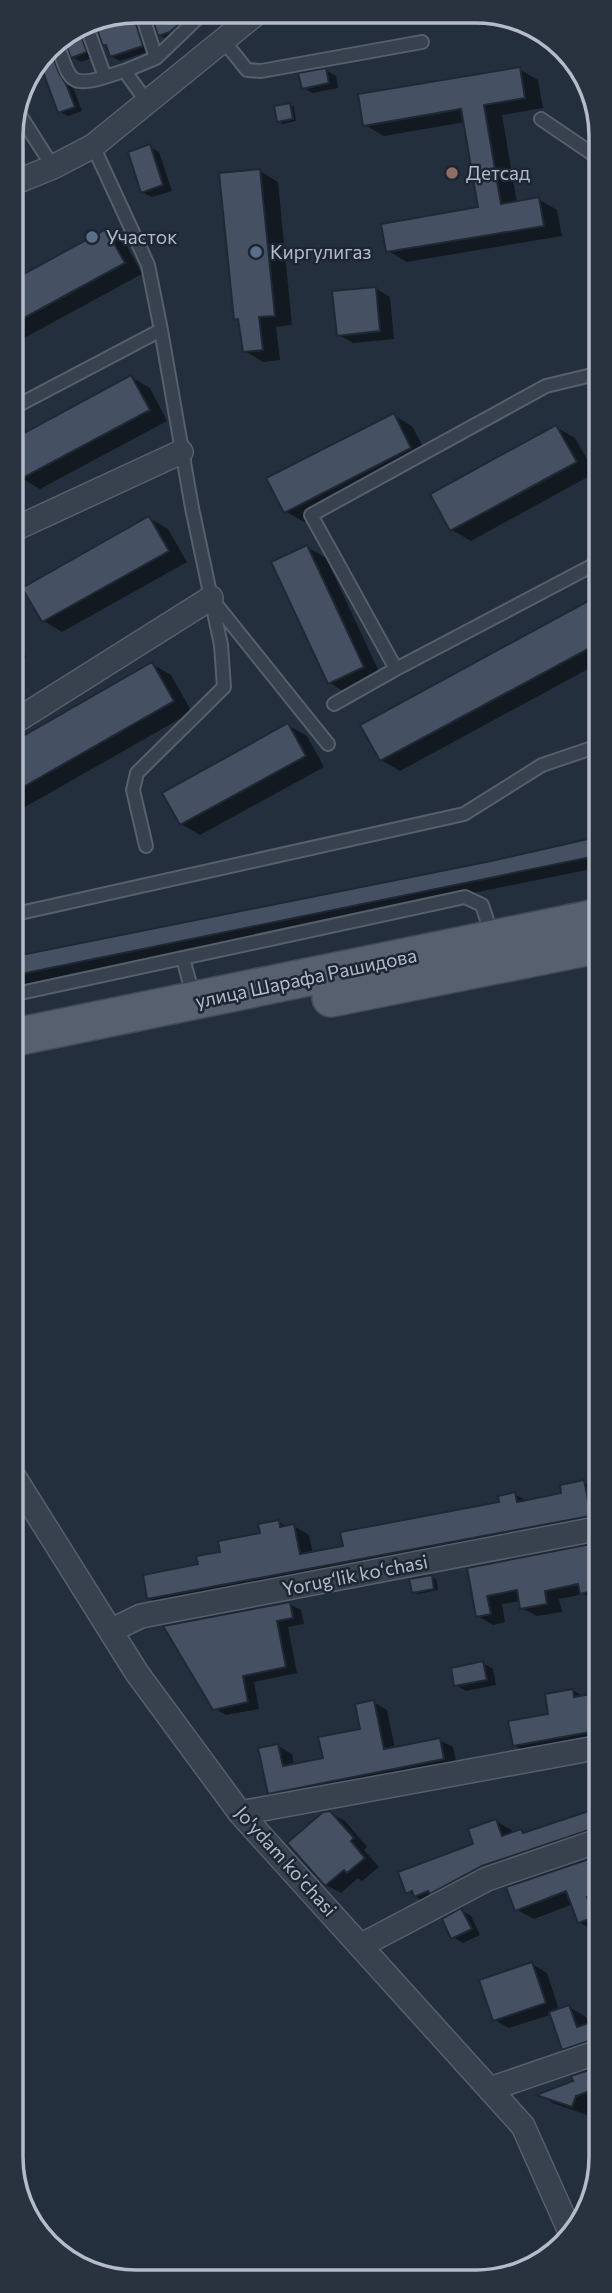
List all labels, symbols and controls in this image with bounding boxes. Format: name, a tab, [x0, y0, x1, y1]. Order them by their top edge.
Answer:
place label: Детсад	[466, 161, 530, 184]
marker: Детсад	[444, 165, 460, 181]
place label: Участок	[106, 225, 177, 248]
marker: Участок	[84, 229, 100, 245]
place label: Киргулигаз	[270, 240, 372, 263]
marker: Киргулигаз	[248, 244, 264, 260]
street label: улица Шарафа Рашидова	[193, 943, 419, 1012]
street label: Yorugʻlik koʻchasi	[280, 1549, 430, 1600]
street label: Jo'ydam ko'chasi	[231, 1801, 342, 1920]

